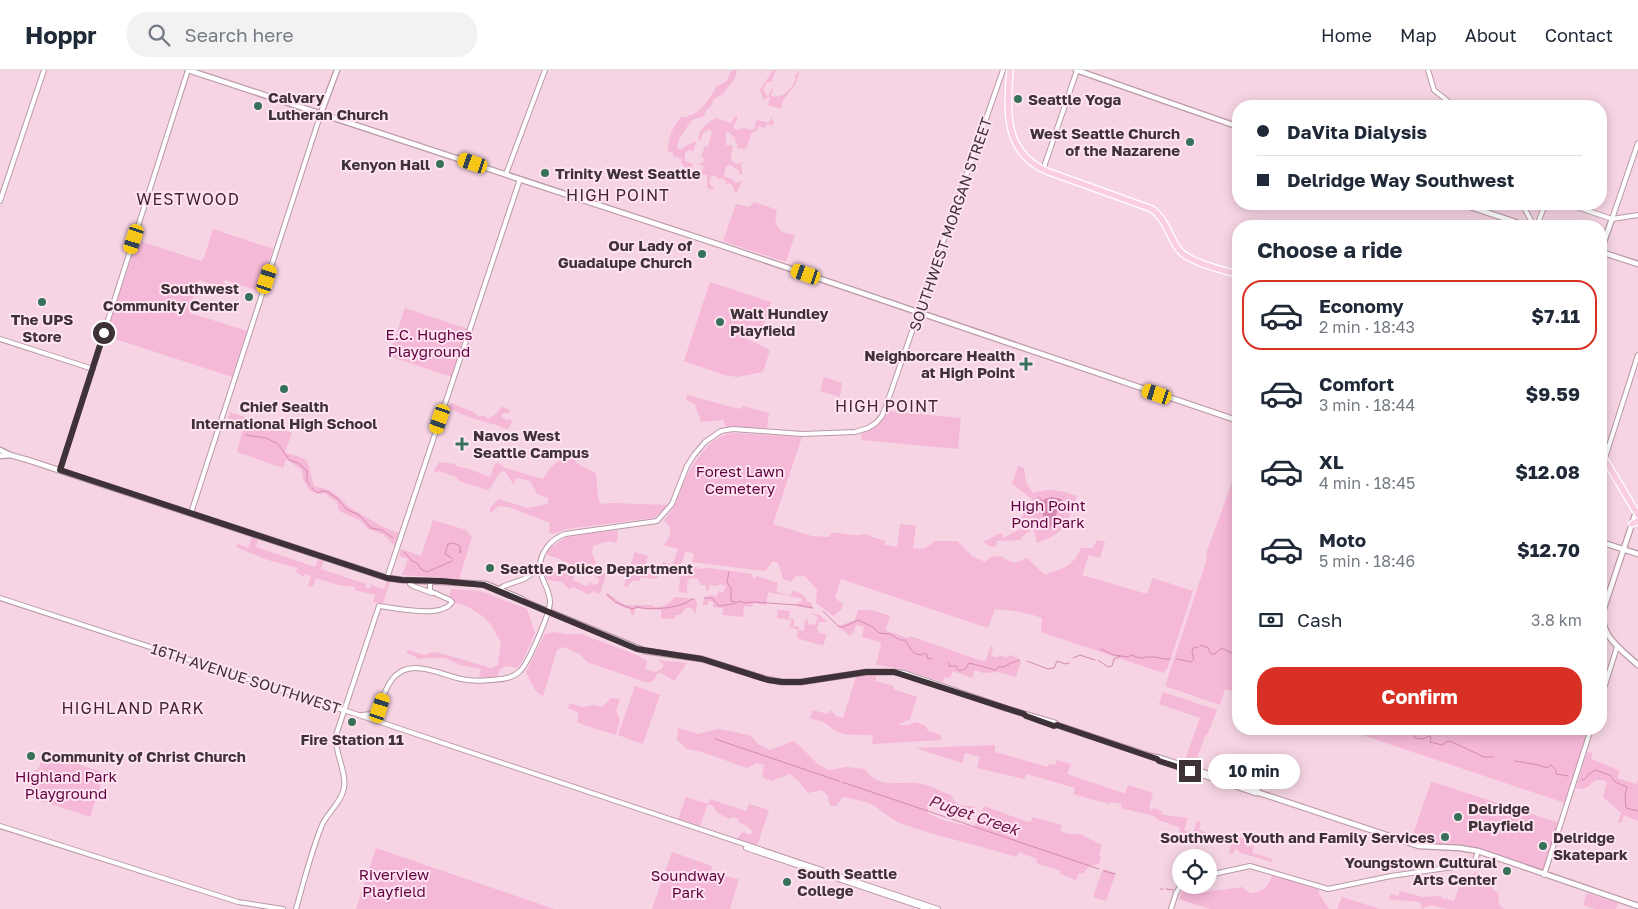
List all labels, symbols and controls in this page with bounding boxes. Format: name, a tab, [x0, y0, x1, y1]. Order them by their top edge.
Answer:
search box	[127, 12, 477, 57]
text: Hoppr	[25, 20, 97, 49]
icon: search	[145, 21, 173, 49]
text: Search here	[185, 23, 293, 46]
text: Home	[1321, 24, 1372, 46]
text: Map	[1400, 24, 1437, 46]
text: About	[1465, 24, 1517, 46]
text: Contact	[1545, 24, 1613, 46]
place label: Calvary Lutheran Church	[268, 88, 388, 123]
place label: Seattle Yoga	[1028, 90, 1121, 108]
marker: Seattle Yoga	[1012, 93, 1024, 105]
marker: Calvary Lutheran Church	[252, 100, 264, 112]
street label: SOUTHWEST MORGAN STREET	[905, 115, 995, 333]
text: DaVita Dialysis	[1287, 120, 1427, 143]
place label: West Seattle Church of the Nazarene	[1030, 124, 1180, 159]
marker: West Seattle Church of the Nazarene	[1184, 136, 1196, 148]
car	[456, 151, 489, 175]
place label: Kenyon Hall	[341, 155, 430, 173]
marker: Kenyon Hall	[434, 158, 446, 170]
place label: Trinity West Seattle	[555, 164, 701, 182]
marker: Trinity West Seattle	[539, 167, 551, 179]
text: Delridge Way Southwest	[1287, 168, 1514, 191]
district label: HIGH POINT	[566, 185, 670, 205]
district label: WESTWOOD	[136, 189, 240, 209]
car	[122, 222, 145, 256]
place label: Our Lady of Guadalupe Church	[558, 236, 693, 271]
text: Choose a ride	[1257, 236, 1403, 263]
marker: Our Lady of Guadalupe Church	[696, 248, 708, 260]
car	[255, 262, 278, 296]
car	[789, 262, 822, 286]
place label: Southwest Community Center	[103, 279, 239, 314]
marker: Southwest Community Center	[243, 291, 255, 303]
icon: car	[1259, 293, 1304, 338]
text: Economy	[1319, 294, 1404, 317]
marker: The UPS Store	[36, 296, 48, 308]
place label: Walt Hundley Playfield	[730, 304, 829, 339]
text: $7.11	[1531, 304, 1580, 327]
place label: The UPS Store	[11, 310, 73, 345]
marker: Walt Hundley Playfield	[714, 316, 726, 328]
text: 2 min · 18:43	[1319, 317, 1415, 337]
route start	[93, 322, 115, 344]
park label: E.C. Hughes Playground	[385, 325, 473, 360]
place label: Neighborcare Health at High Point	[864, 346, 1015, 381]
marker: Neighborcare Health at High Point	[1019, 357, 1033, 371]
icon: car	[1259, 371, 1304, 416]
text: Comfort	[1319, 372, 1394, 395]
car	[1140, 382, 1173, 406]
text: $9.59	[1525, 382, 1580, 405]
marker: Chief Sealth International High School	[278, 383, 290, 395]
text: 3 min · 18:44	[1319, 395, 1415, 415]
district label: HIGH POINT	[835, 396, 939, 416]
place label: Chief Sealth International High School	[191, 397, 377, 432]
car	[428, 402, 451, 436]
place label: Navos West Seattle Campus	[473, 426, 589, 461]
marker: Navos West Seattle Campus	[455, 437, 469, 451]
icon: car	[1259, 449, 1304, 494]
text: XL	[1319, 450, 1344, 473]
text: $12.08	[1515, 460, 1580, 483]
park label: Forest Lawn Cemetery	[696, 462, 784, 497]
text: 4 min · 18:45	[1319, 473, 1415, 493]
park label: High Point Pond Park	[1010, 496, 1086, 531]
icon: car	[1259, 527, 1304, 572]
text: Moto	[1319, 528, 1366, 551]
text: $12.70	[1517, 538, 1580, 561]
text: 5 min · 18:46	[1319, 551, 1415, 571]
place label: Seattle Police Department	[500, 559, 693, 577]
marker: Seattle Police Department	[484, 562, 496, 574]
icon: cash	[1257, 606, 1285, 634]
text: Cash	[1297, 608, 1342, 631]
text: 3.8 km	[1531, 610, 1582, 630]
street label: 16TH AVENUE SOUTHWEST	[149, 639, 343, 717]
button: Confirm	[1257, 667, 1582, 725]
car	[368, 691, 391, 725]
district label: HIGHLAND PARK	[61, 698, 205, 718]
marker: Fire Station 11	[346, 716, 358, 728]
place label: Fire Station 11	[300, 730, 404, 748]
place label: Community of Christ Church	[41, 747, 246, 765]
marker: Community of Christ Church	[25, 750, 37, 762]
callout: 10 min	[1208, 754, 1300, 788]
route end	[1179, 760, 1201, 782]
text: 10 min	[1229, 761, 1279, 781]
park label: Highland Park Playground	[15, 767, 117, 802]
water label: Puget Creek	[926, 790, 1024, 840]
place label: Delridge Playfield	[1468, 799, 1533, 834]
marker: Delridge Playfield	[1452, 811, 1464, 823]
place label: Southwest Youth and Family Services	[1160, 828, 1435, 846]
place label: Delridge Skatepark	[1553, 828, 1628, 863]
marker: Southwest Youth and Family Services	[1439, 831, 1451, 843]
marker: Delridge Skatepark	[1537, 840, 1549, 852]
map controls	[1172, 849, 1217, 894]
button: locate	[1172, 849, 1217, 894]
place label: Youngstown Cultural Arts Center	[1345, 853, 1497, 888]
place label: South Seattle College	[797, 864, 897, 899]
park label: Riverview Playfield	[359, 865, 429, 900]
marker: Youngstown Cultural Arts Center	[1501, 865, 1513, 877]
park label: Soundway Park	[651, 866, 726, 901]
marker: South Seattle College	[781, 876, 793, 888]

